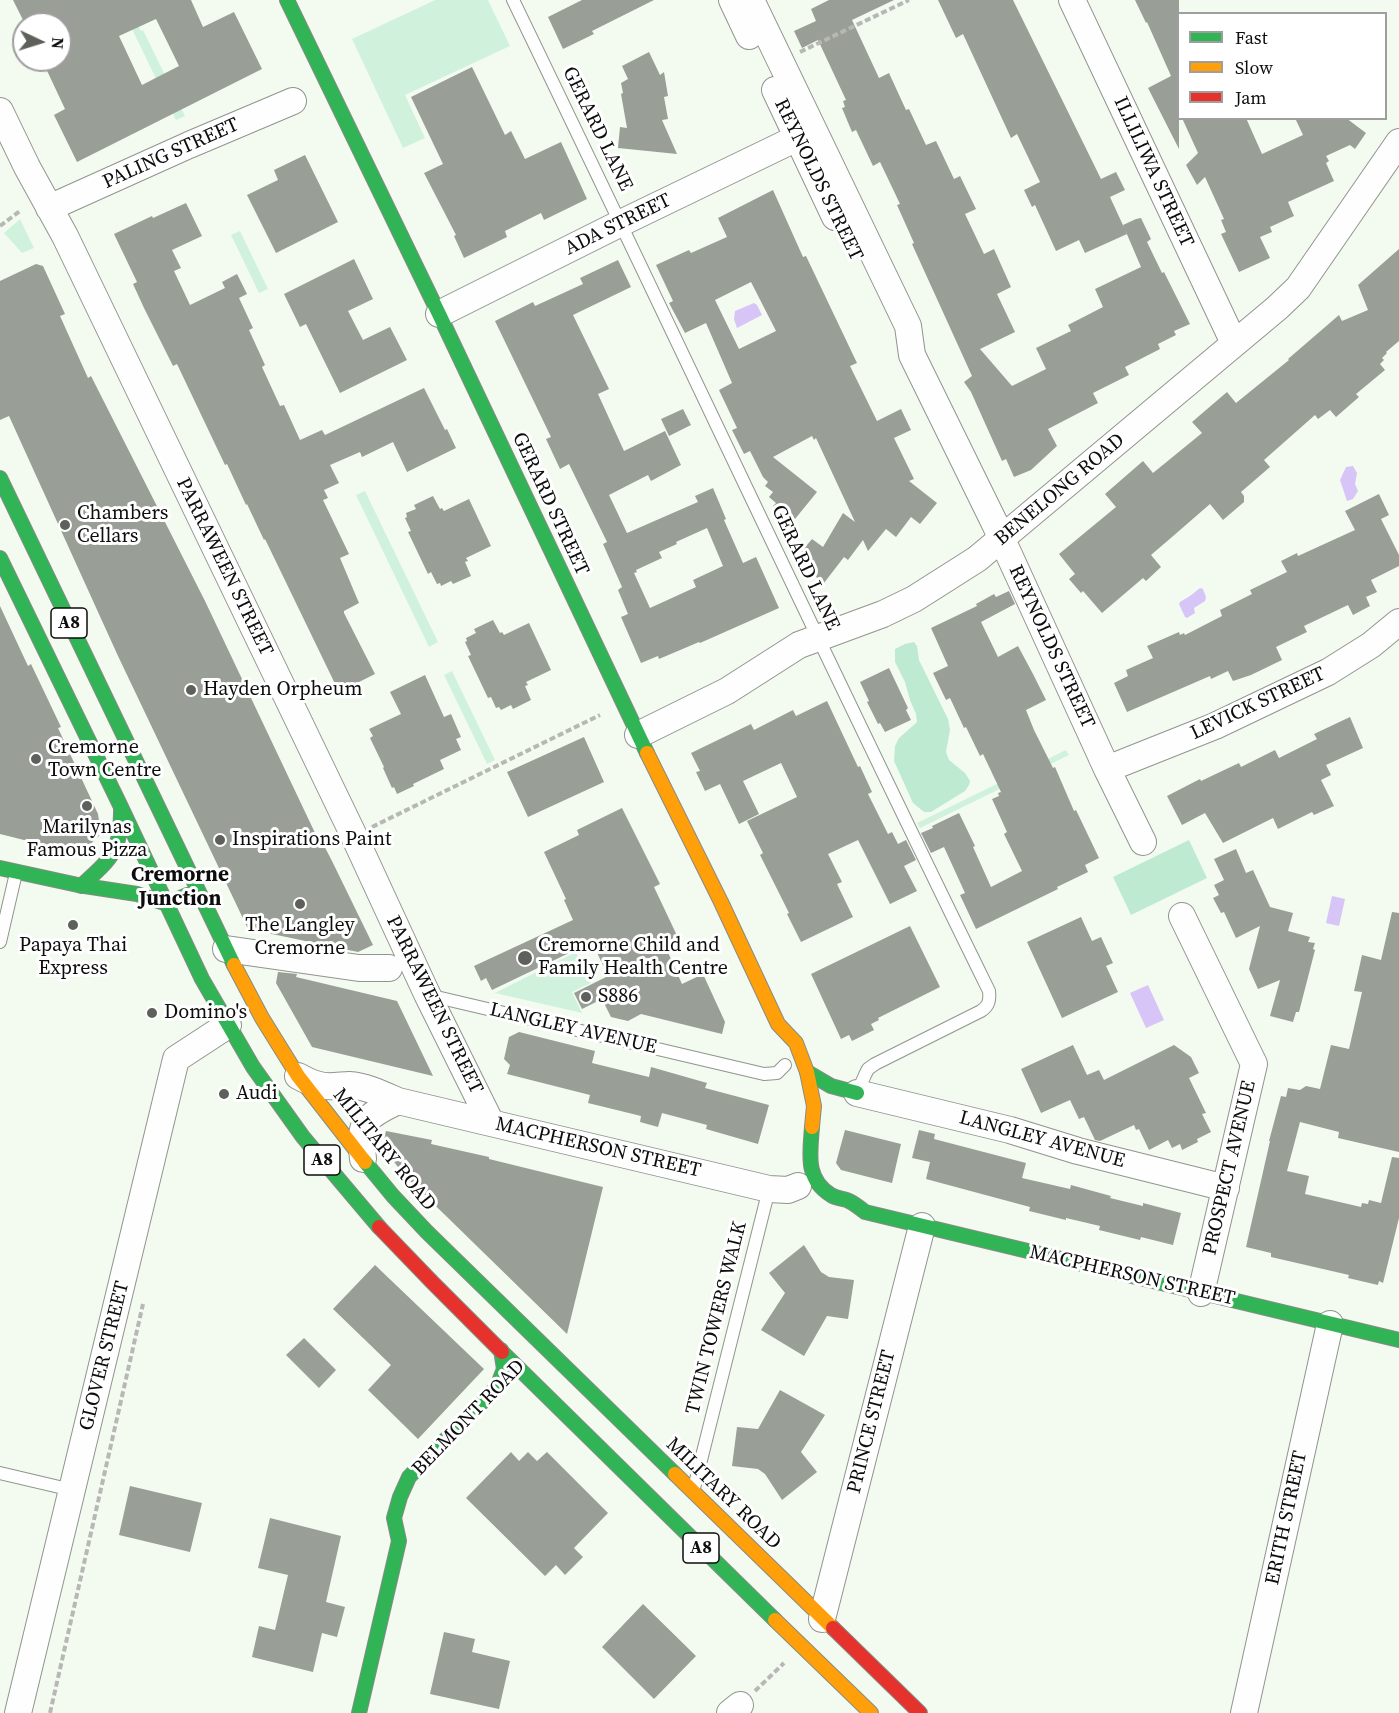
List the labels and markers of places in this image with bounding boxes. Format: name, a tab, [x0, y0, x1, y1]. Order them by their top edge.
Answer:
place label: Chambers Cellars	[77, 502, 168, 549]
marker: Chambers Cellars	[58, 518, 72, 532]
place label: Hayden Orpheum	[203, 678, 362, 702]
marker: Hayden Orpheum	[184, 683, 198, 697]
place label: Cremorne Town Centre	[48, 736, 162, 783]
marker: Cremorne Town Centre	[29, 752, 43, 766]
marker: Marilynas Famous Pizza	[80, 799, 94, 813]
place label: Marilynas Famous Pizza	[27, 816, 147, 863]
place label: Inspirations Paint	[232, 828, 391, 852]
marker: Inspirations Paint	[213, 833, 227, 847]
marker: The Langley Cremorne	[293, 897, 307, 911]
place label: The Langley Cremorne	[245, 914, 355, 961]
marker: Papaya Thai Express	[66, 918, 80, 932]
place label: Papaya Thai Express	[19, 934, 127, 981]
place label: Cremorne Child and Family Health Centre	[538, 934, 728, 981]
marker: Cremorne Child and Family Health Centre	[516, 949, 534, 967]
place label: S886	[598, 985, 638, 1009]
marker: S886	[579, 990, 593, 1004]
place label: Domino's	[164, 1001, 247, 1025]
marker: Domino's	[145, 1006, 159, 1020]
place label: Audi	[236, 1082, 278, 1106]
marker: Audi	[217, 1087, 231, 1101]

